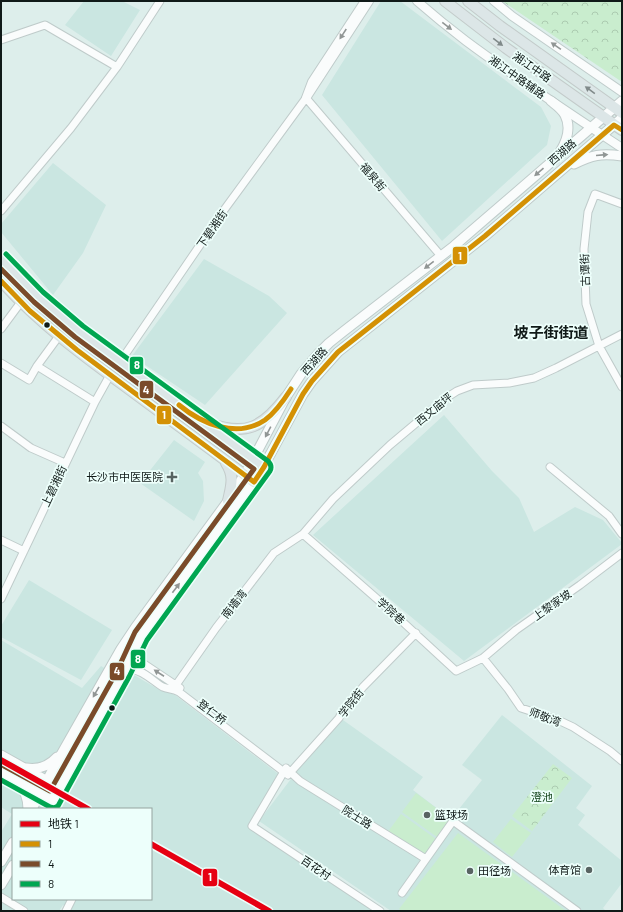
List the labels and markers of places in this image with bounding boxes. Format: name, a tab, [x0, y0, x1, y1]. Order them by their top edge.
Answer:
unlabelled marker	[42, 320, 52, 330]
place label: 长沙市中医医院	[86, 470, 163, 483]
marker: 长沙市中医医院	[166, 471, 178, 483]
unlabelled marker	[107, 703, 117, 713]
place label: 篮球场	[435, 808, 468, 821]
marker: 篮球场	[422, 810, 432, 820]
place label: 体育馆	[548, 863, 581, 876]
place label: 田径场	[478, 864, 511, 877]
marker: 体育馆	[584, 865, 594, 875]
marker: 田径场	[465, 866, 475, 876]

